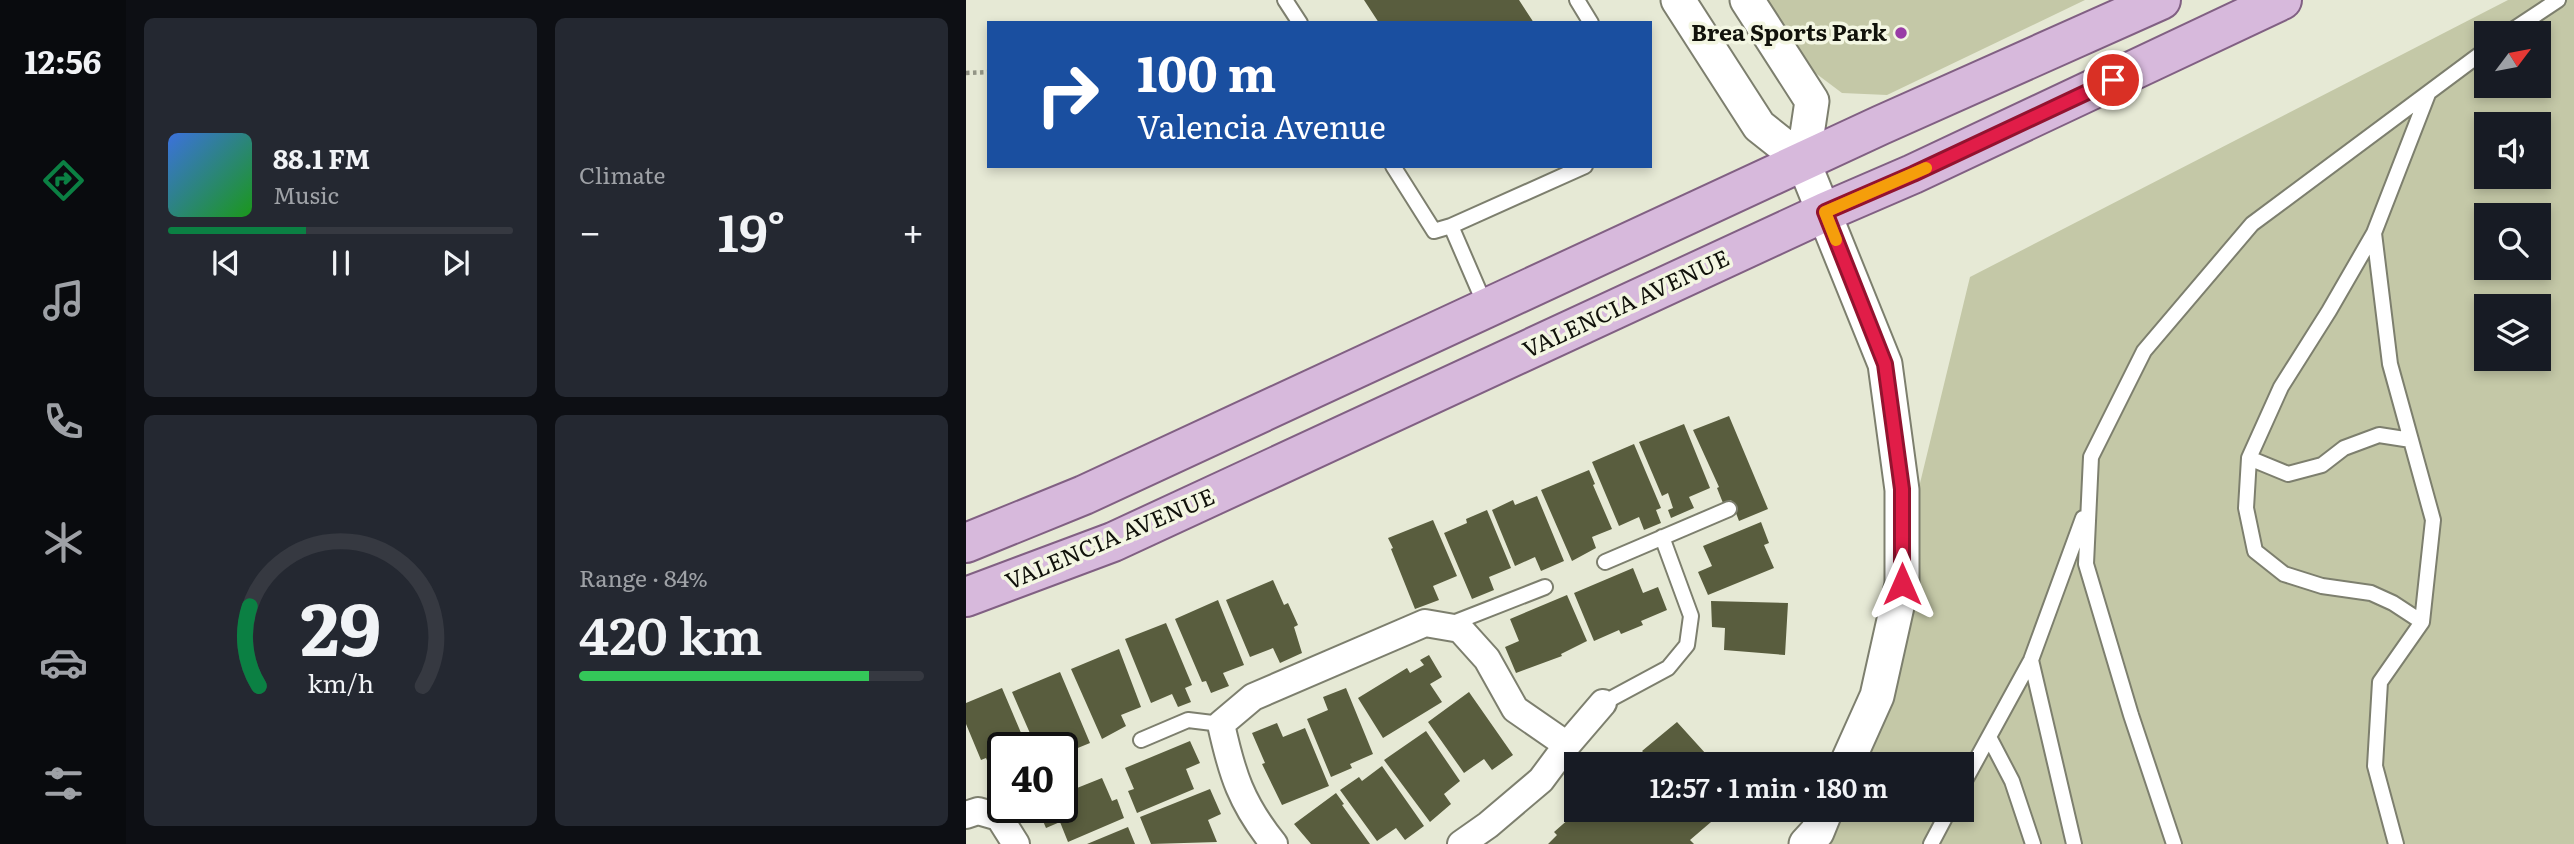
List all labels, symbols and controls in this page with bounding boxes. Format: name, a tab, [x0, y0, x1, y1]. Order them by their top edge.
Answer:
place label: Brea Sports Park	[1691, 14, 1888, 48]
north arrow	[2474, 21, 2552, 98]
map controls	[2474, 21, 2551, 371]
marker: Brea Sports Park	[1893, 25, 1909, 41]
text: 100 m	[1137, 34, 1276, 107]
text: 12:56	[24, 36, 102, 84]
icon: right	[1022, 49, 1113, 140]
pin	[2083, 50, 2143, 110]
icon: arrive	[2094, 61, 2132, 99]
text: Valencia Avenue	[1137, 101, 1386, 149]
button: sound	[2474, 112, 2551, 189]
text: 88.1 FM	[273, 138, 370, 177]
icon: directions	[39, 156, 88, 205]
text: Climate	[579, 157, 665, 191]
text: Music	[273, 177, 339, 211]
text: 19°	[718, 191, 785, 268]
text: −	[579, 201, 601, 258]
text: +	[902, 201, 924, 258]
button: search	[2474, 203, 2551, 280]
street label: VALENCIA AVENUE	[1516, 239, 1734, 365]
icon: previous	[207, 244, 245, 282]
icon: pause	[322, 244, 360, 282]
icon: next	[437, 244, 475, 282]
icon: music	[39, 276, 88, 325]
button: layers	[2474, 294, 2551, 371]
icon: phone	[39, 397, 88, 446]
street label: VALENCIA AVENUE	[999, 478, 1219, 597]
icon: climate	[39, 518, 88, 567]
position arrow	[1865, 547, 1939, 621]
text: Range · 84%	[579, 560, 708, 594]
text: 29	[300, 571, 381, 679]
text: 420 km	[579, 594, 763, 671]
icon: car	[39, 638, 88, 687]
text: km/h	[307, 664, 374, 701]
speed limit sign: 40	[987, 732, 1078, 823]
icon: filters	[39, 759, 88, 808]
text: 12:57 · 1 min · 180 m	[1650, 767, 1888, 806]

